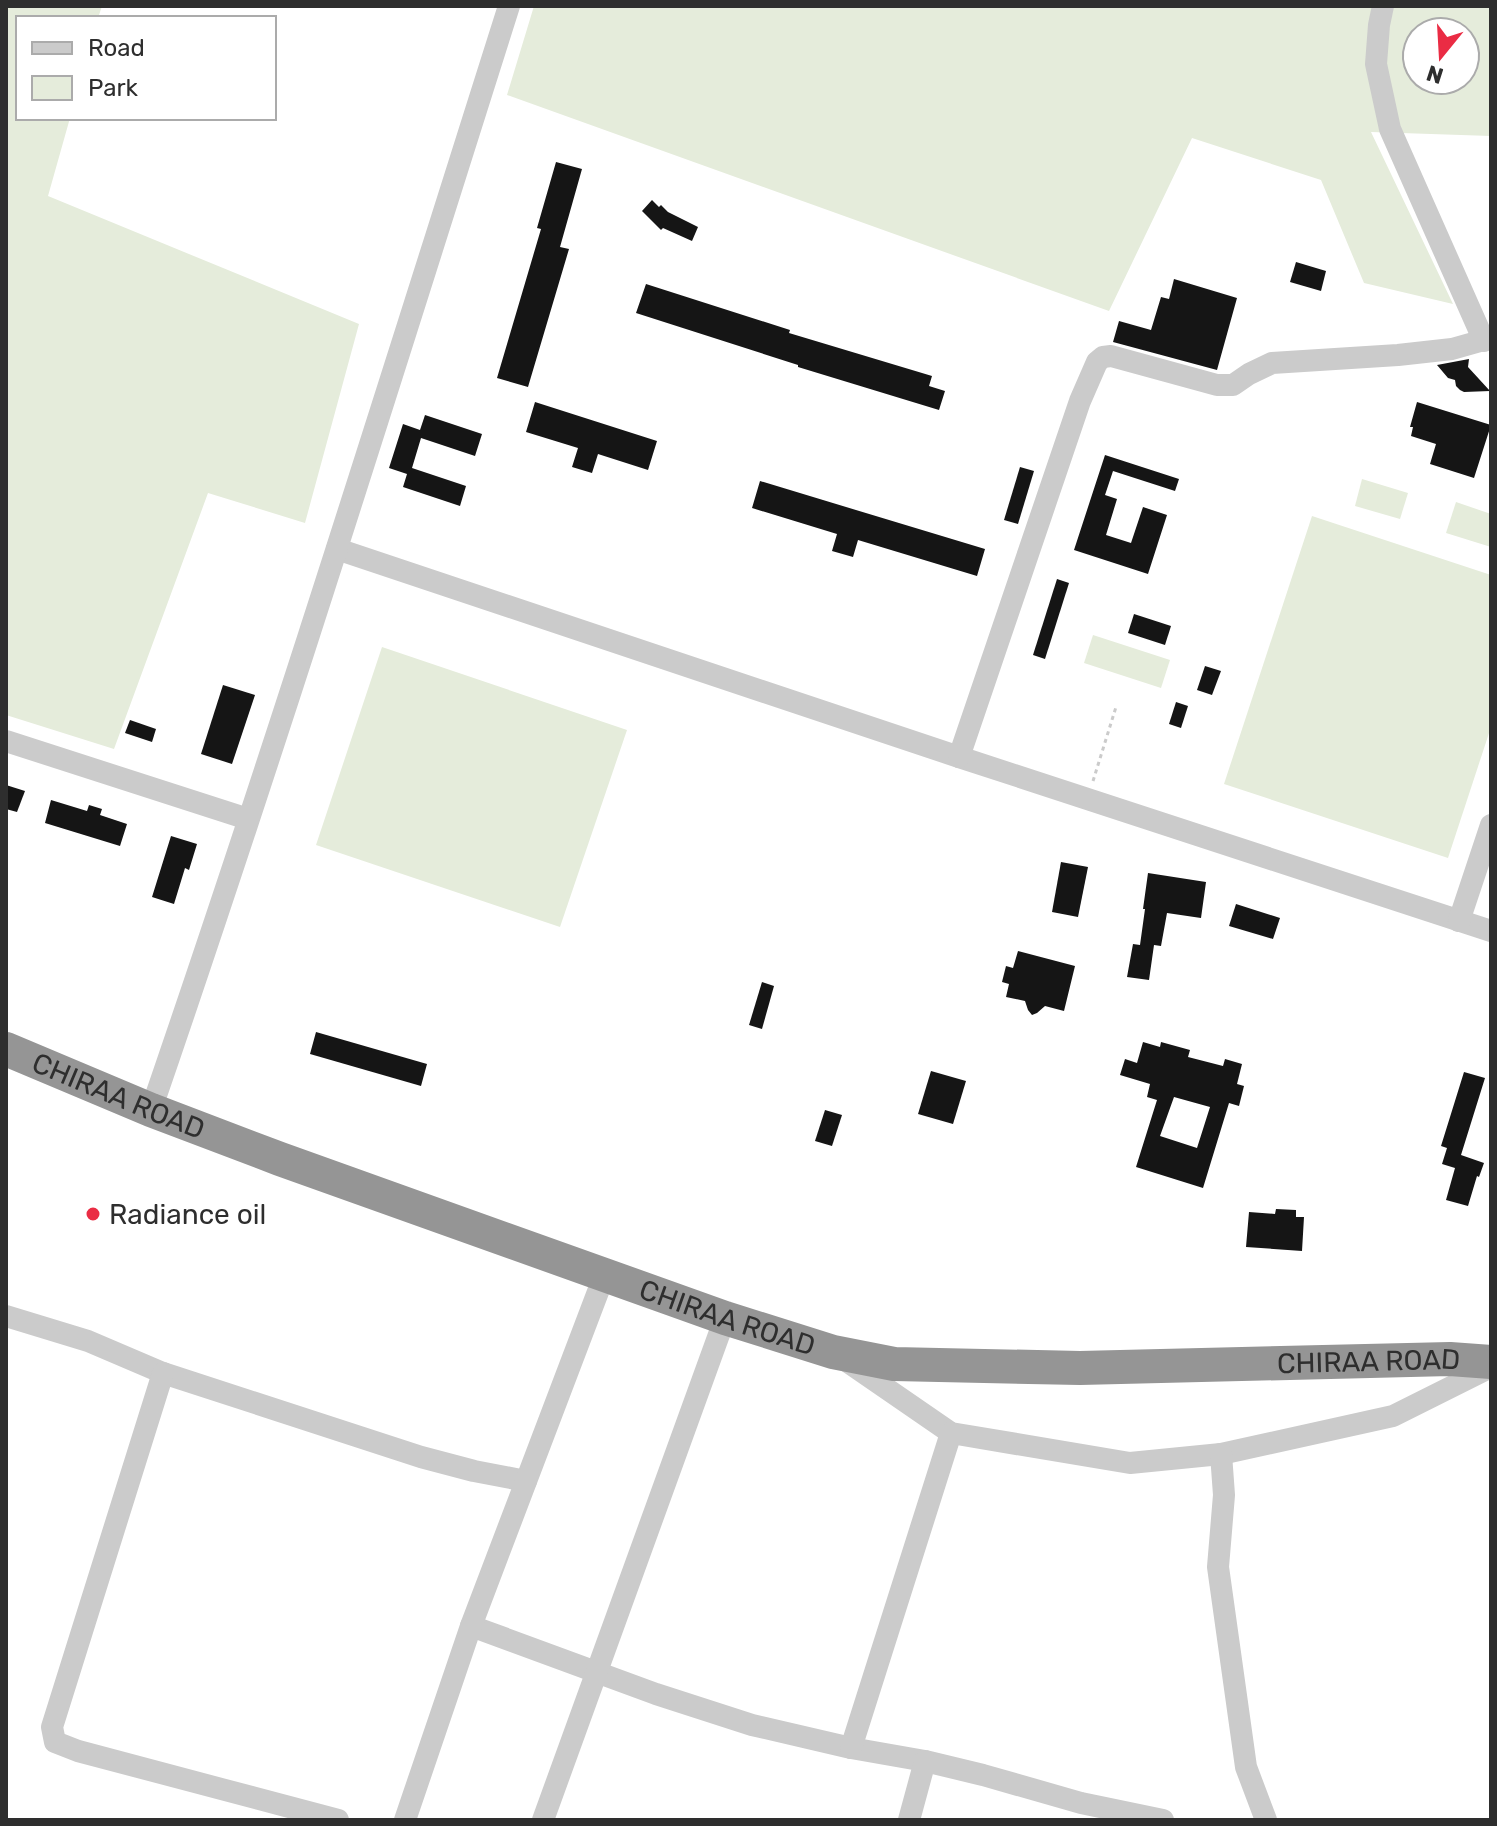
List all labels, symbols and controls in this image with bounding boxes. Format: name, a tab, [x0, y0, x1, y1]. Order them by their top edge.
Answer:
legend	[16, 16, 276, 120]
north arrow	[1401, 16, 1481, 96]
text: Road	[88, 34, 145, 62]
text: N	[1423, 59, 1447, 90]
text: Park	[88, 74, 139, 102]
street label: CHIRAA ROAD	[28, 1046, 210, 1145]
place label: Radiance oil	[109, 1198, 266, 1231]
marker: Radiance oil	[84, 1205, 102, 1223]
street label: CHIRAA ROAD	[635, 1272, 819, 1362]
street label: CHIRAA ROAD	[1277, 1342, 1461, 1380]

